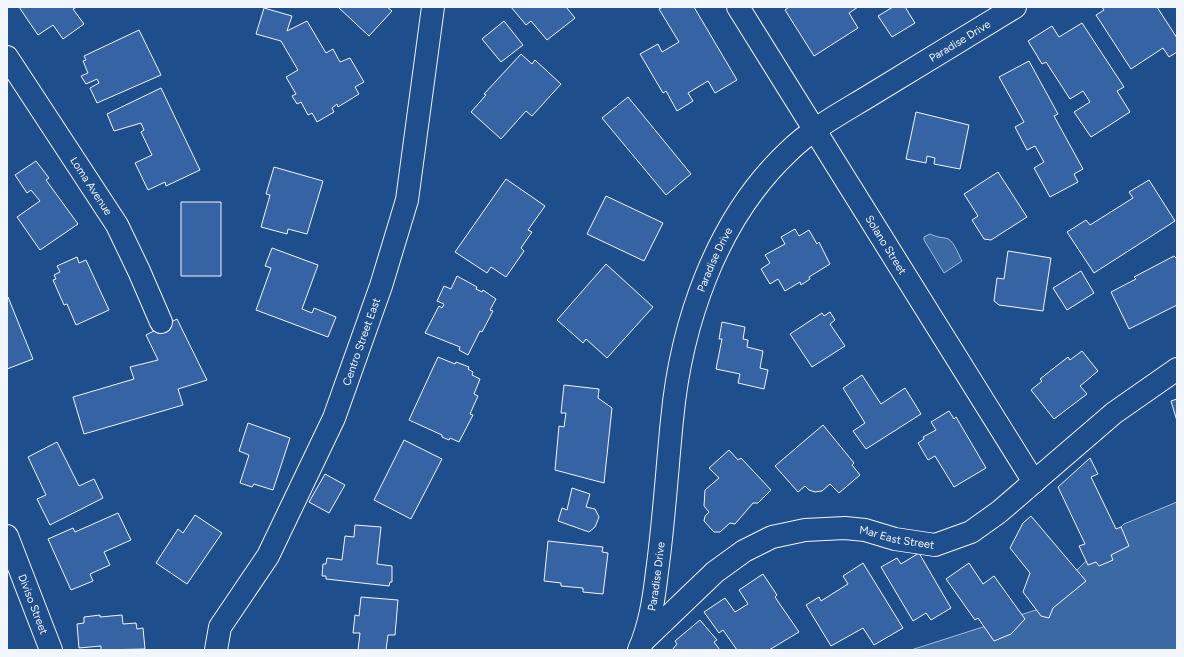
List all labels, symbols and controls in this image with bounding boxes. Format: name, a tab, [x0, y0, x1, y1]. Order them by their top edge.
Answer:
street label: Paradise Drive	[926, 17, 993, 64]
street label: Loma Avenue	[68, 154, 115, 217]
street label: Solano Street	[863, 213, 909, 277]
street label: Paradise Drive	[694, 225, 735, 294]
street label: Centro Street East	[340, 296, 383, 387]
street label: Mar East Street	[859, 523, 935, 551]
street label: Paradise Drive	[645, 541, 667, 612]
street label: Diviso Street	[16, 572, 51, 636]

